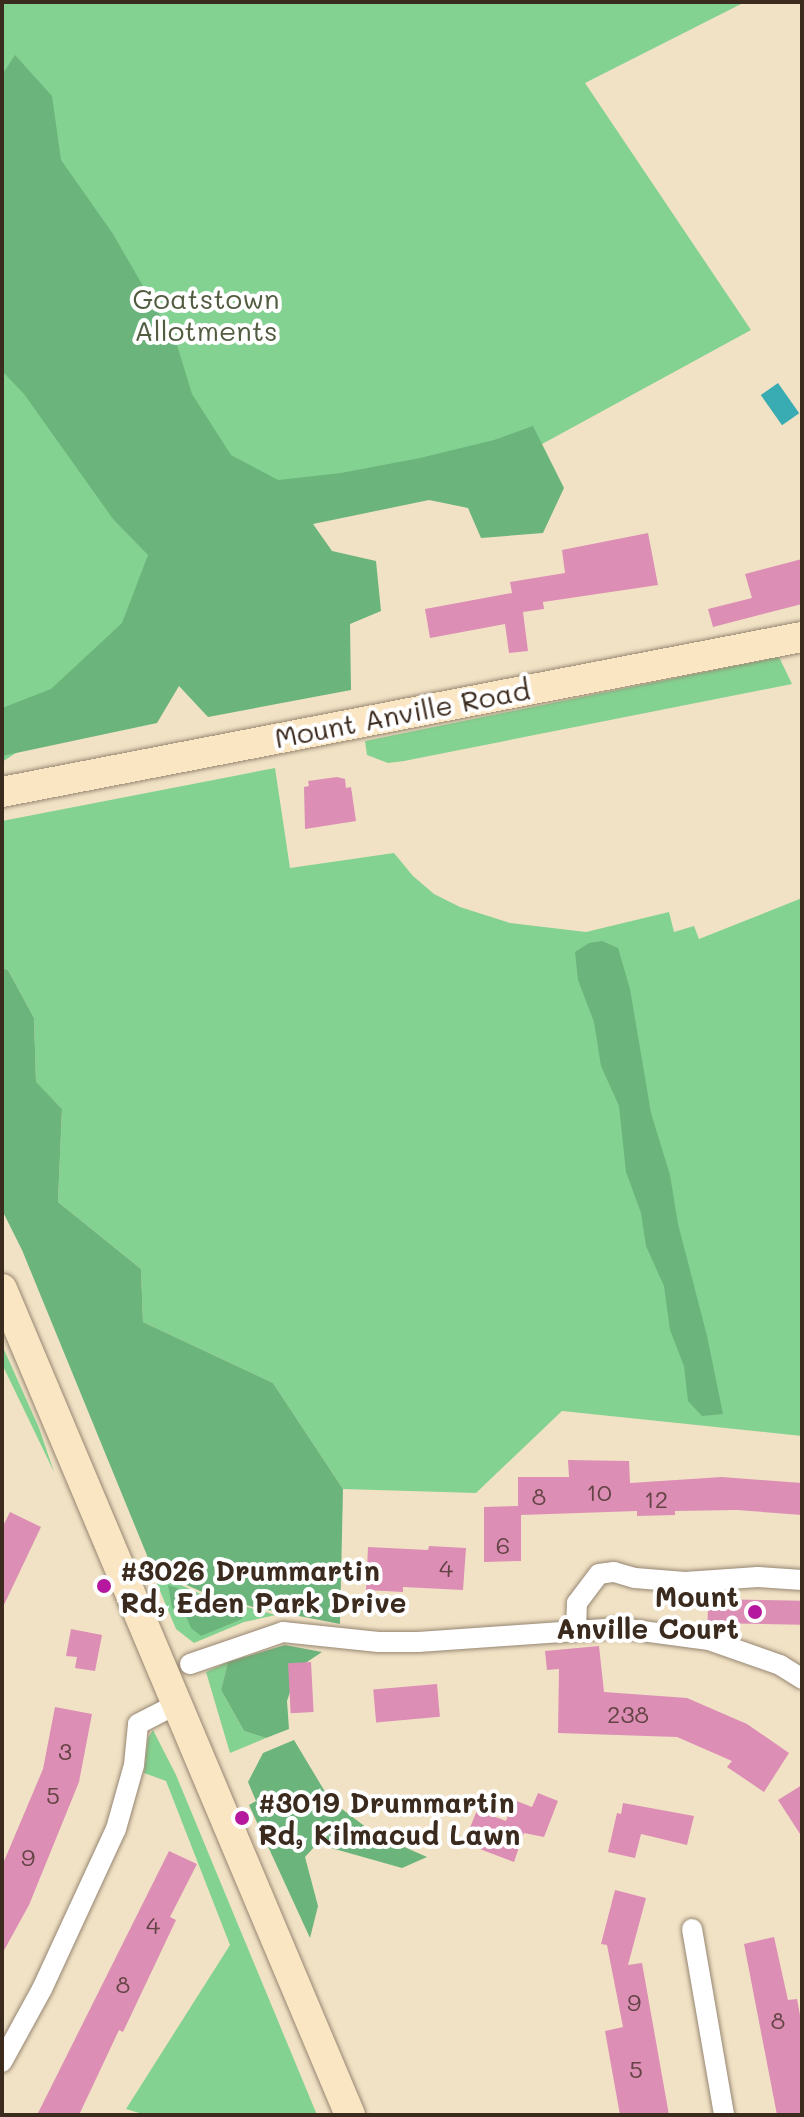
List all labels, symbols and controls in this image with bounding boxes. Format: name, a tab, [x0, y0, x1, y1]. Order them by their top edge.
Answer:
park label: Goatstown Allotments	[133, 281, 279, 347]
street label: Mount Anville Road	[271, 672, 533, 754]
house number: 10	[586, 1478, 612, 1506]
house number: 8	[532, 1482, 546, 1510]
house number: 12	[644, 1485, 668, 1513]
house number: 6	[496, 1531, 510, 1559]
place label: #3026 Drummartin Rd, Eden Park Drive	[120, 1553, 406, 1619]
house number: 4	[439, 1554, 453, 1582]
marker: #3026 Drummartin Rd, Eden Park Drive	[95, 1577, 113, 1595]
place label: Mount Anville Court	[556, 1579, 739, 1645]
marker: Mount Anville Court	[746, 1603, 764, 1621]
house number: 238	[607, 1700, 649, 1728]
house number: 3	[58, 1737, 72, 1765]
house number: 5	[46, 1781, 60, 1809]
place label: #3019 Drummartin Rd, Kilmacud Lawn	[258, 1785, 520, 1851]
marker: #3019 Drummartin Rd, Kilmacud Lawn	[233, 1809, 251, 1827]
house number: 9	[21, 1843, 35, 1871]
house number: 4	[146, 1911, 160, 1939]
house number: 8	[116, 1970, 130, 1998]
house number: 9	[627, 1988, 641, 2016]
house number: 8	[771, 2006, 785, 2034]
house number: 5	[629, 2055, 643, 2083]

